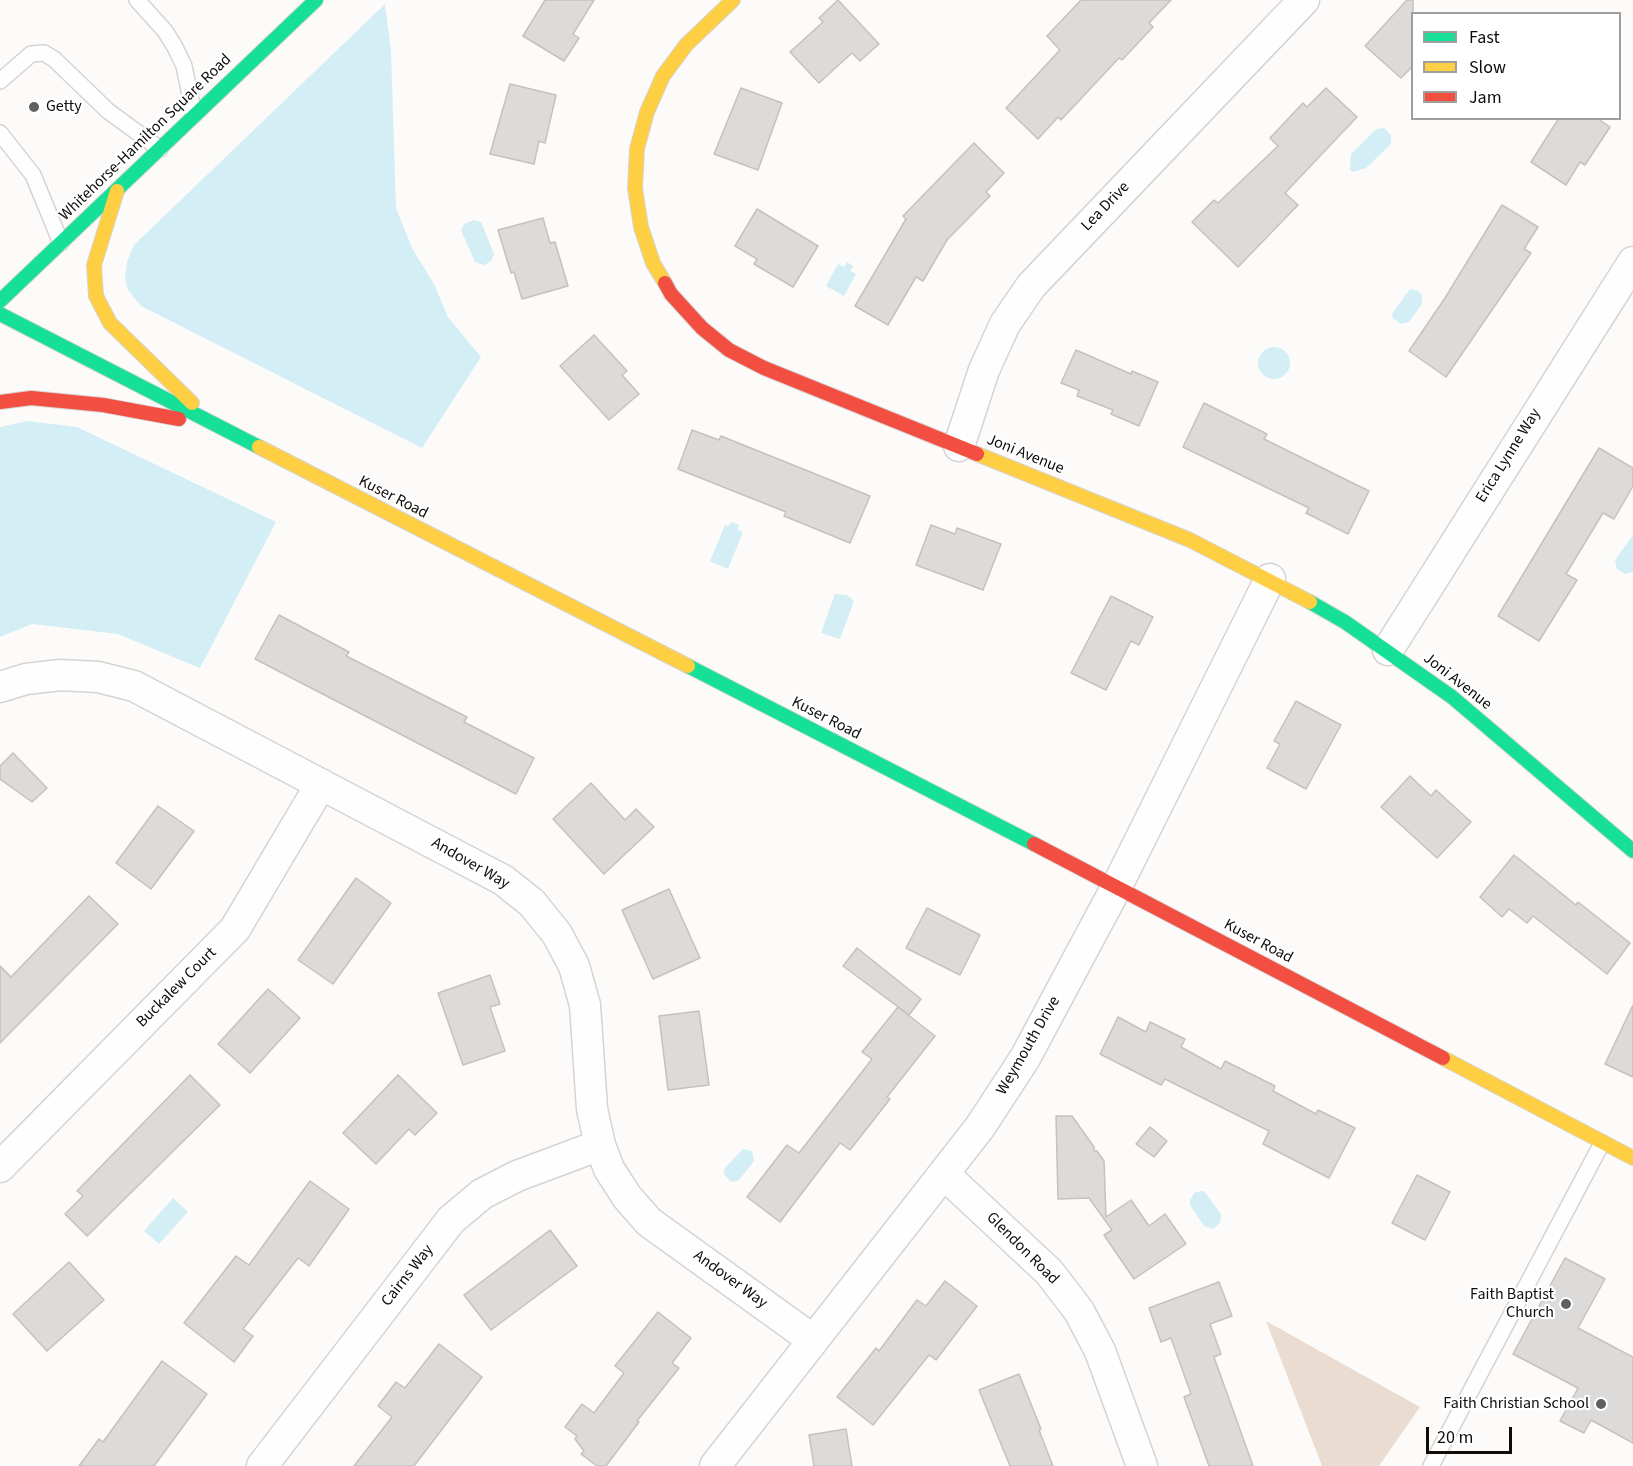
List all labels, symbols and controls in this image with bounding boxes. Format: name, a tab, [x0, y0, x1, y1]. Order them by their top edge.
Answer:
legend	[1411, 12, 1621, 120]
text: Fast	[1469, 25, 1500, 50]
street label: Whitehorse-Hamilton Square Road	[56, 51, 236, 225]
text: Slow	[1469, 55, 1506, 80]
text: Jam	[1469, 85, 1502, 110]
place label: Getty	[46, 97, 82, 117]
marker: Getty	[27, 100, 41, 114]
street label: Lea Drive	[1078, 178, 1134, 236]
street label: Erica Lynne Way	[1472, 405, 1546, 507]
street label: Joni Avenue	[984, 431, 1066, 479]
street label: Kuser Road	[355, 472, 431, 524]
street label: Joni Avenue	[1419, 649, 1495, 715]
street label: Kuser Road	[788, 693, 864, 745]
street label: Andover Way	[428, 834, 512, 894]
street label: Kuser Road	[1220, 916, 1296, 968]
street label: Buckalew Court	[133, 944, 221, 1032]
street label: Weymouth Drive	[993, 993, 1065, 1099]
street label: Glendon Road	[982, 1209, 1062, 1289]
street label: Cairns Way	[378, 1241, 438, 1311]
street label: Andover Way	[689, 1247, 771, 1313]
place label: Faith Baptist Church	[1470, 1285, 1554, 1323]
marker: Faith Baptist Church	[1559, 1297, 1573, 1311]
place label: Faith Christian School	[1443, 1394, 1589, 1414]
marker: Faith Christian School	[1594, 1397, 1608, 1411]
scale bar	[1429, 1415, 1514, 1453]
text: 20 m	[1437, 1425, 1473, 1450]

